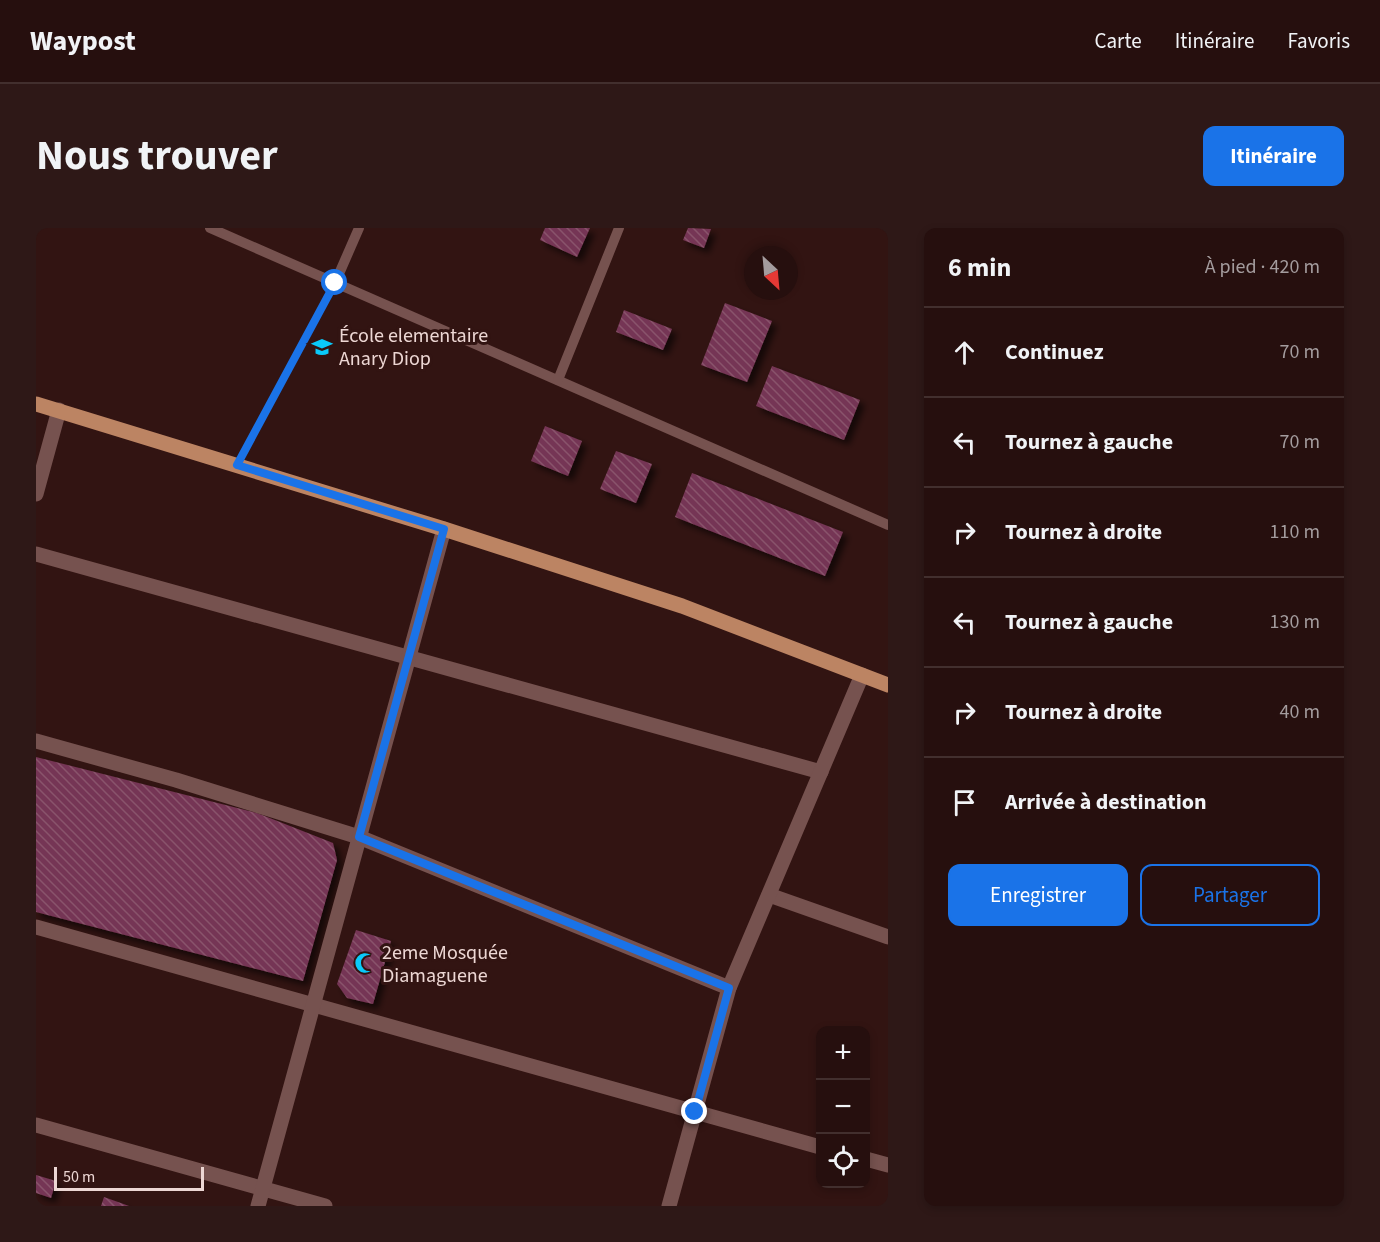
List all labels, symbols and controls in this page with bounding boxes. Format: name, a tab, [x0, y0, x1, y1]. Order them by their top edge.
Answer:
text: Waypost	[30, 21, 136, 61]
text: Carte	[1095, 26, 1142, 56]
text: Itinéraire	[1175, 26, 1254, 56]
text: Favoris	[1287, 26, 1350, 56]
text: Nous trouver	[36, 126, 278, 186]
button: Itinéraire	[1203, 126, 1344, 186]
north arrow	[744, 246, 798, 300]
text: 6 min	[948, 249, 1011, 286]
text: À pied · 420 m	[1205, 253, 1320, 281]
route start	[321, 269, 347, 295]
place label: École elementaire Anary Diop	[339, 322, 488, 373]
school or university icon: École elementaire Anary Diop	[310, 335, 334, 359]
icon: ahead	[948, 336, 981, 369]
text: Continuez	[1005, 336, 1104, 368]
text: 70 m	[1280, 338, 1320, 366]
icon: left	[948, 426, 981, 459]
text: Tournez à gauche	[1005, 426, 1173, 458]
text: 70 m	[1280, 428, 1320, 456]
icon: right	[948, 516, 981, 549]
text: Tournez à droite	[1005, 516, 1162, 548]
text: 110 m	[1270, 518, 1320, 546]
icon: left	[948, 606, 981, 639]
text: Tournez à gauche	[1005, 606, 1173, 638]
text: 130 m	[1270, 608, 1320, 636]
icon: right	[948, 696, 981, 729]
text: Tournez à droite	[1005, 696, 1162, 728]
text: 40 m	[1280, 698, 1320, 726]
icon: arrive	[948, 786, 981, 819]
text: Arrivée à destination	[1005, 786, 1207, 818]
button: Enregistrer	[948, 864, 1128, 926]
button: Partager	[1140, 864, 1320, 926]
place label: 2eme Mosquée Diamaguene	[382, 939, 508, 990]
mosque icon: 2eme Mosquée Diamaguene	[353, 951, 377, 975]
map controls	[816, 1026, 870, 1188]
button: +	[816, 1026, 870, 1080]
button: −	[816, 1080, 870, 1134]
route end	[681, 1098, 707, 1124]
button: locate	[816, 1134, 870, 1188]
scale bar	[54, 1164, 204, 1192]
text: 50 m	[63, 1166, 95, 1188]

